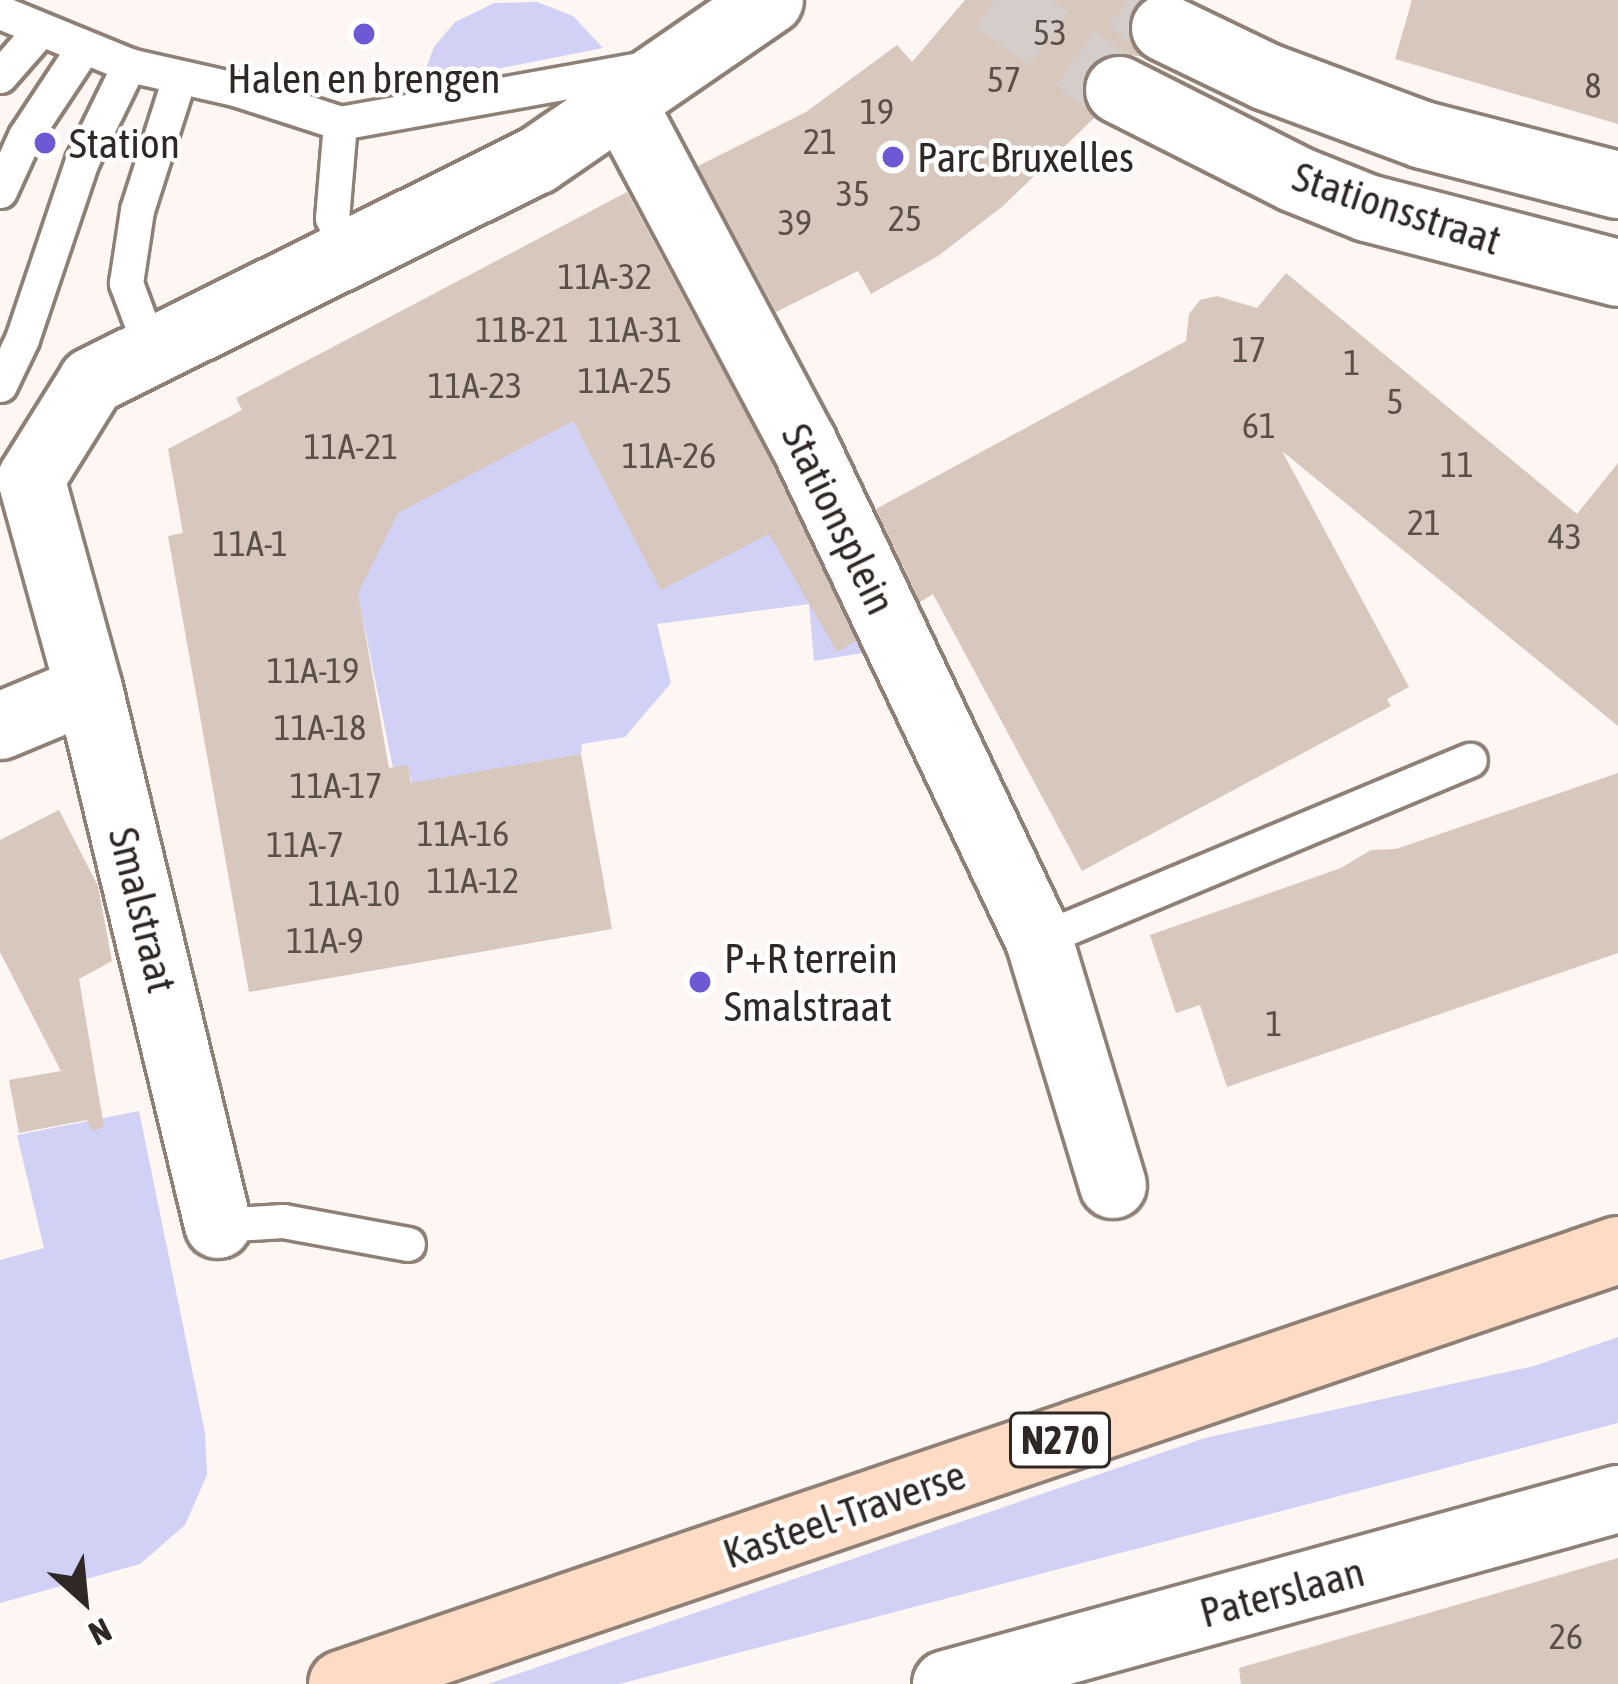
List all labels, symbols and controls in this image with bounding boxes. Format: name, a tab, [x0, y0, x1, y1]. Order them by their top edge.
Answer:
house number: 53	[1033, 11, 1067, 55]
marker: Halen en brengen	[351, 21, 377, 47]
place label: Halen en brengen	[227, 53, 501, 103]
house number: 57	[987, 58, 1021, 102]
house number: 8	[1585, 64, 1601, 108]
house number: 19	[860, 90, 894, 134]
place label: Station	[69, 118, 180, 168]
house number: 21	[803, 120, 837, 164]
marker: Station	[32, 130, 58, 156]
place label: Parc Bruxelles	[917, 132, 1134, 182]
marker: Parc Bruxelles	[880, 144, 906, 170]
street label: Stationsstraat	[1287, 151, 1507, 265]
house number: 35	[836, 172, 870, 216]
house number: 25	[888, 197, 922, 241]
house number: 39	[778, 201, 812, 245]
house number: 11A-32	[558, 255, 652, 299]
house number: 11B-21	[475, 308, 569, 352]
house number: 11A-31	[588, 308, 682, 352]
house number: 17	[1232, 328, 1266, 372]
house number: 1	[1344, 341, 1360, 385]
house number: 11A-25	[578, 359, 672, 403]
house number: 11A-23	[428, 364, 522, 408]
house number: 5	[1387, 380, 1403, 424]
house number: 61	[1242, 404, 1276, 448]
street label: Stationsplein	[771, 416, 907, 622]
house number: 11A-21	[304, 425, 398, 469]
house number: 11A-26	[622, 434, 716, 478]
house number: 11	[1440, 443, 1474, 487]
house number: 21	[1407, 501, 1441, 545]
house number: 43	[1548, 515, 1582, 559]
house number: 11A-1	[212, 522, 288, 566]
house number: 11A-19	[267, 649, 359, 693]
house number: 11A-18	[274, 706, 366, 750]
house number: 11A-17	[290, 764, 382, 808]
house number: 11A-16	[417, 812, 509, 856]
street label: Smalstraat	[98, 822, 188, 998]
house number: 11A-7	[266, 823, 344, 867]
house number: 11A-12	[427, 859, 519, 903]
house number: 11A-10	[308, 872, 400, 916]
house number: 11A-9	[286, 919, 364, 963]
place label: P+R terrein Smalstraat	[724, 933, 898, 1032]
marker: P+R terrein Smalstraat	[687, 969, 713, 995]
house number: 1	[1266, 1002, 1282, 1046]
road number: N270	[1009, 1407, 1111, 1473]
street label: Kasteel-Traverse	[716, 1449, 972, 1579]
north arrow	[24, 1540, 144, 1660]
street label: Paterslaan	[1194, 1546, 1370, 1638]
text: N	[83, 1611, 118, 1653]
house number: 26	[1549, 1615, 1583, 1659]

